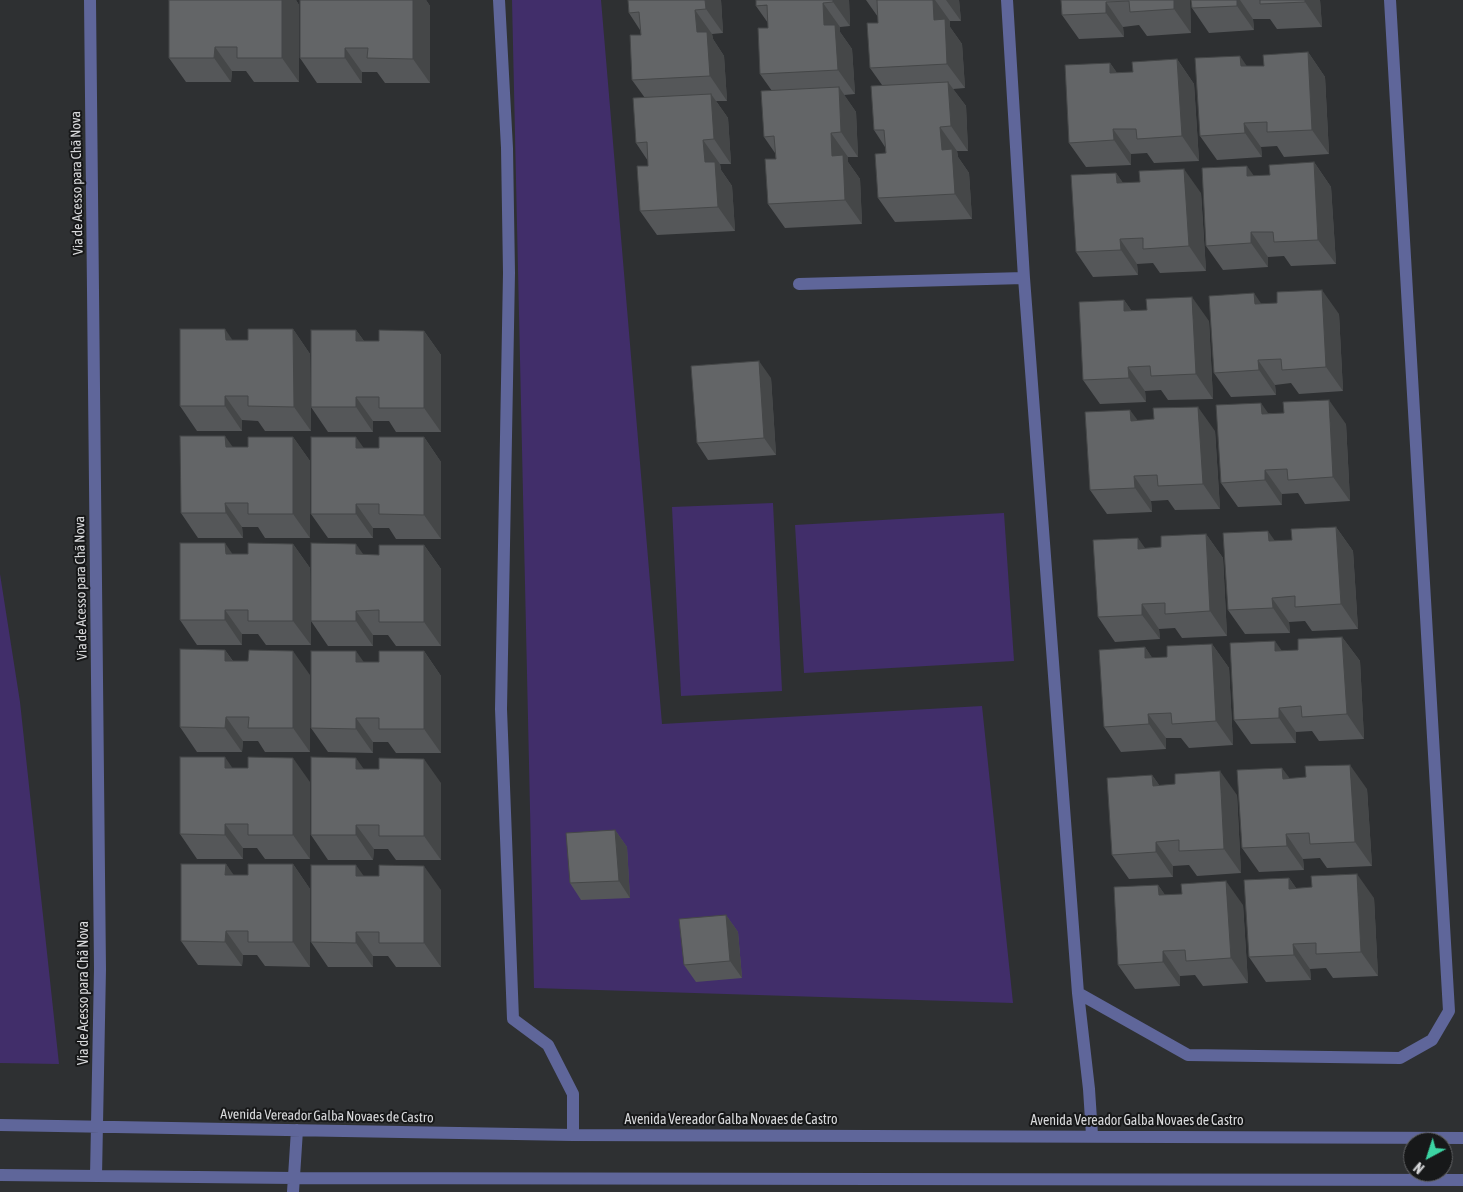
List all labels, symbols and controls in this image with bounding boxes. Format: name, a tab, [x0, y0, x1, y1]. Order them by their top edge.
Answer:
street label: Via de Acesso para Chã Nova	[67, 111, 87, 255]
street label: Via de Acesso para Chã Nova	[71, 516, 91, 660]
street label: Via de Acesso para Chã Nova	[76, 921, 92, 1065]
street label: Avenida Vereador Galba Novaes de Castro	[220, 1106, 434, 1126]
street label: Avenida Vereador Galba Novaes de Castro	[624, 1112, 838, 1128]
street label: Avenida Vereador Galba Novaes de Castro	[1030, 1113, 1244, 1129]
north arrow	[1403, 1132, 1453, 1182]
text: N	[1411, 1159, 1427, 1177]

